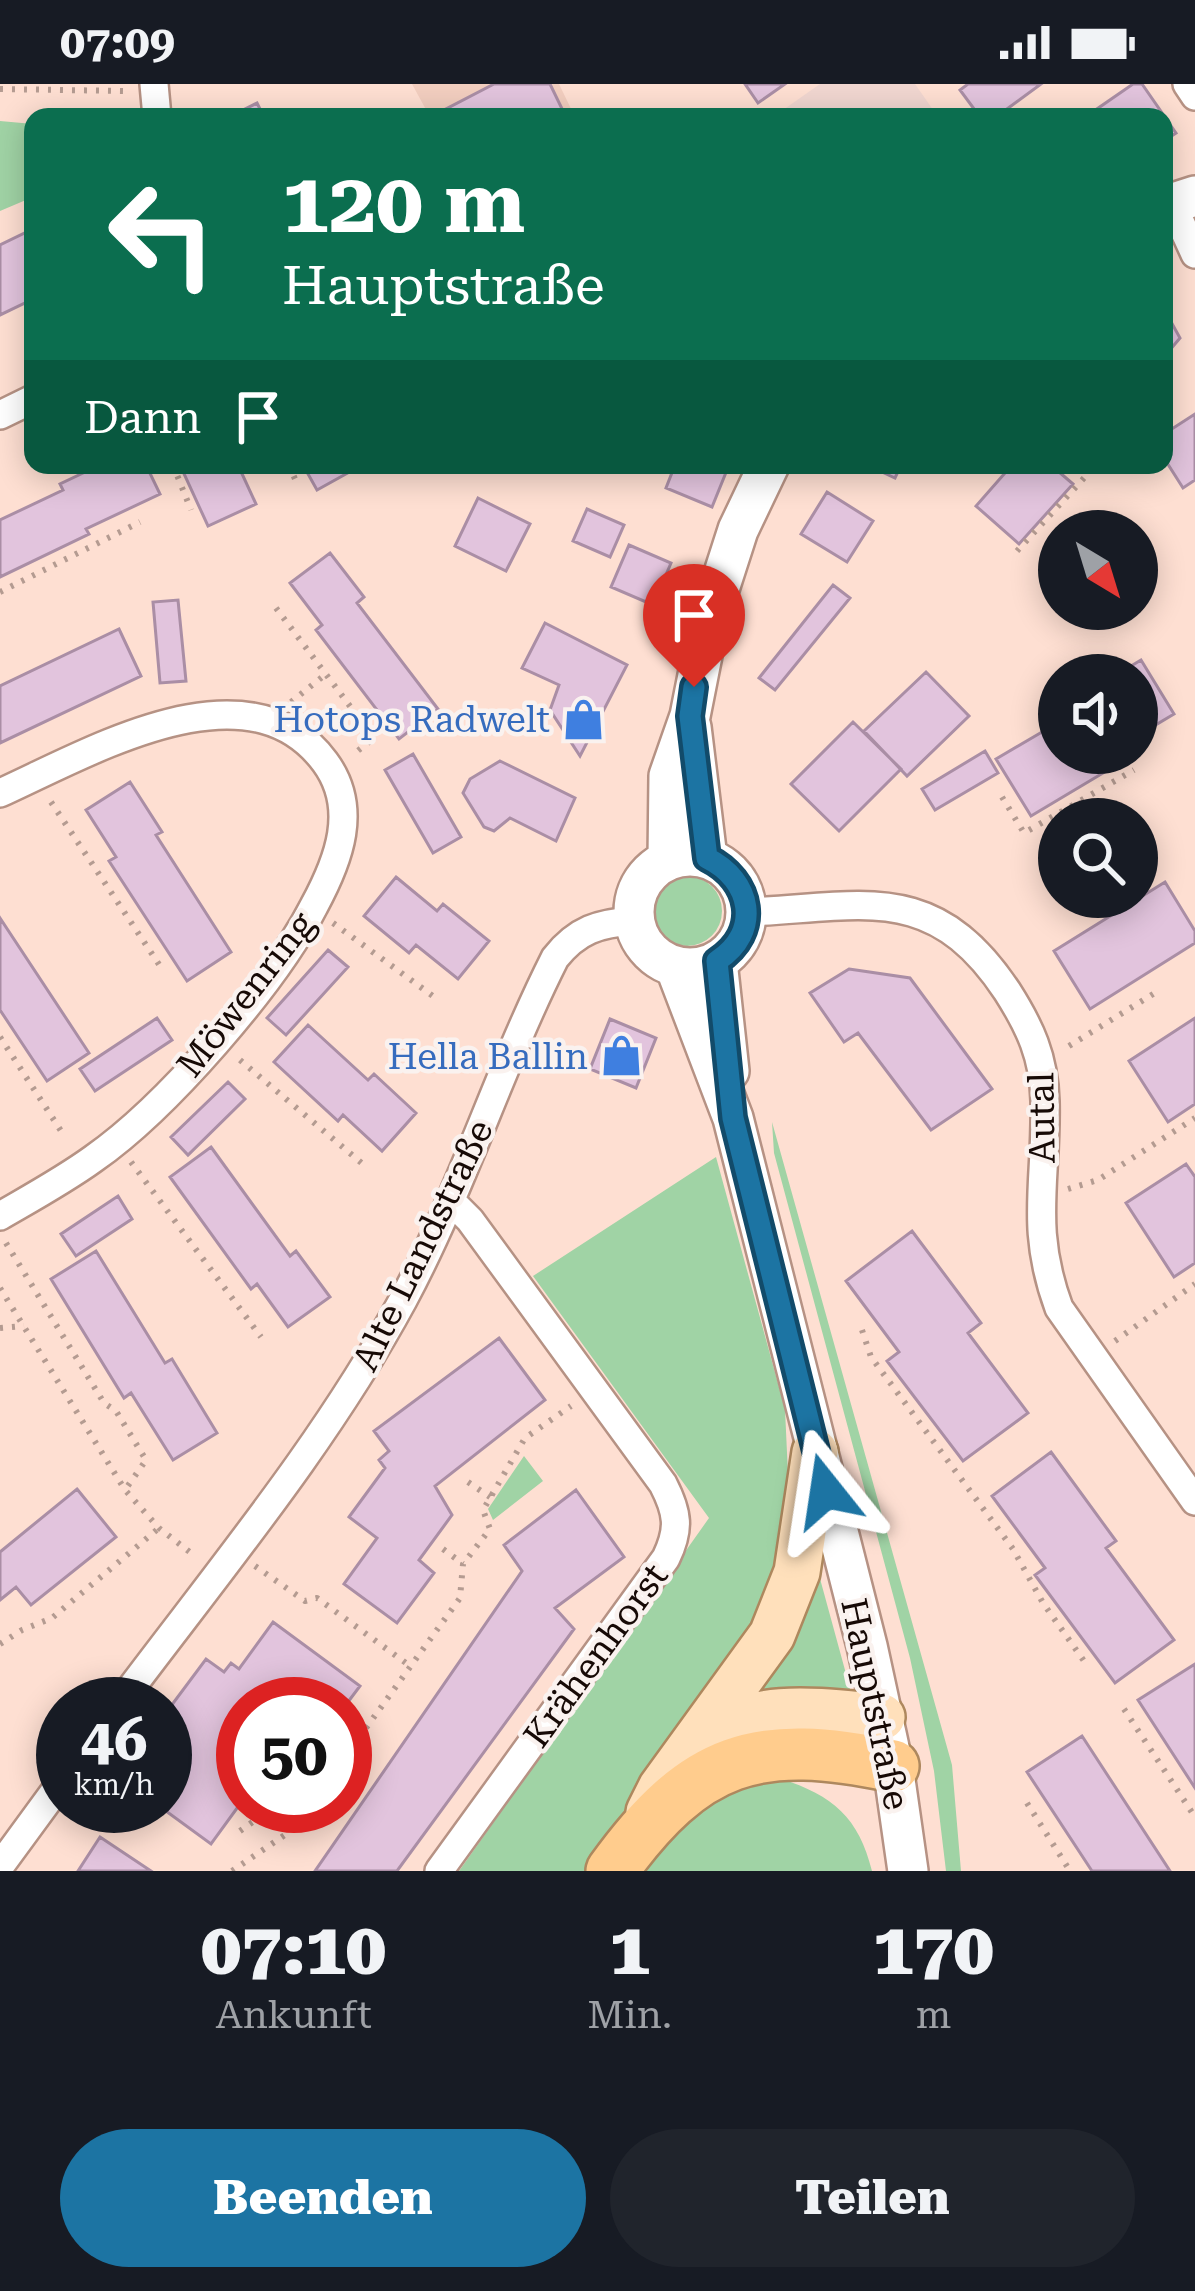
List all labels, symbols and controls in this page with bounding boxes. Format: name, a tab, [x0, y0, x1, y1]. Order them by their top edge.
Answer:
text: 07:09	[60, 16, 175, 69]
text: 120 m	[282, 154, 525, 252]
icon: left	[84, 156, 240, 312]
text: Hauptstraße	[282, 254, 605, 317]
icon: arrive	[225, 384, 291, 450]
text: Dann	[84, 391, 201, 444]
north arrow	[1038, 510, 1158, 630]
map controls	[1038, 510, 1158, 918]
pin	[643, 564, 745, 687]
icon: arrive	[661, 582, 727, 648]
button: sound	[1038, 654, 1158, 774]
shop icon: Hotops Radwelt	[561, 696, 607, 742]
place label: Hotops Radwelt	[273, 699, 550, 741]
button: search	[1038, 798, 1158, 918]
street label: Möwenring	[168, 904, 323, 1085]
shop icon: Hella Ballin	[599, 1033, 645, 1079]
place label: Hella Ballin	[388, 1036, 588, 1078]
street label: Autal	[1020, 1072, 1064, 1164]
street label: Alte Landstraße	[344, 1113, 502, 1378]
position arrow	[763, 1428, 889, 1554]
street label: Krähenhorst	[515, 1556, 676, 1756]
street label: Hauptstraße	[832, 1595, 918, 1814]
speed limit sign: 50	[216, 1677, 372, 1833]
text: 46	[80, 1704, 148, 1775]
text: km/h	[74, 1767, 154, 1802]
text: 07:10	[201, 1907, 386, 1992]
text: 1	[609, 1907, 650, 1992]
text: 170	[873, 1907, 994, 1992]
text: Ankunft	[215, 1992, 372, 2038]
text: Min.	[587, 1992, 672, 2038]
text: m	[916, 1992, 951, 2038]
button: Beenden	[60, 2129, 586, 2267]
button: Teilen	[610, 2129, 1135, 2267]

